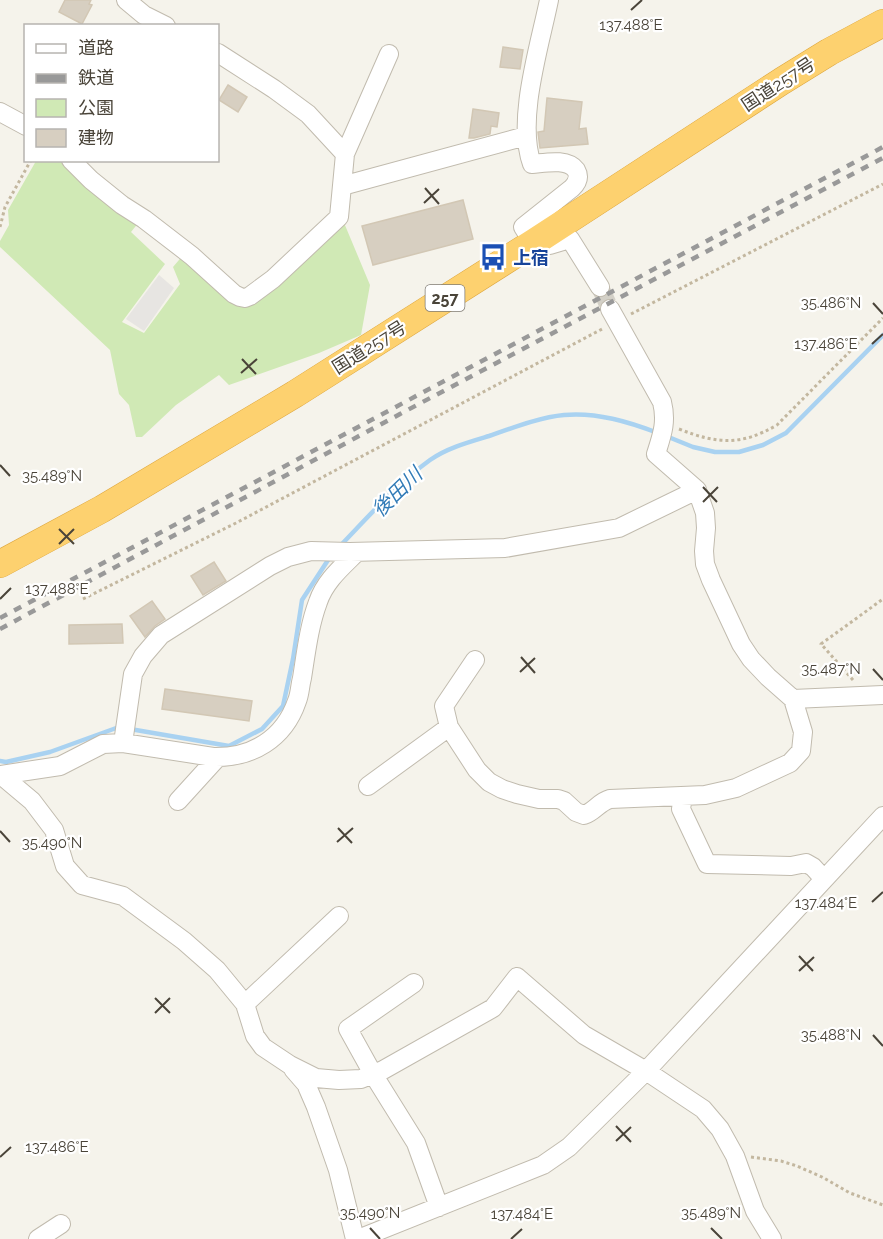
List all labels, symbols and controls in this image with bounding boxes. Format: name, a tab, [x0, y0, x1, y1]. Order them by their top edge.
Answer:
text: 137.488°E	[599, 16, 663, 34]
legend	[24, 24, 219, 162]
text: 道路	[78, 37, 114, 58]
street label: 国道257号	[738, 53, 818, 115]
text: 鉄道	[78, 67, 114, 88]
text: 公園	[78, 97, 114, 118]
text: 建物	[78, 127, 114, 148]
bus stop icon: 上宿	[478, 242, 508, 272]
place label: 上宿	[513, 247, 549, 268]
road number: 257	[426, 285, 464, 311]
text: 35.486°N	[801, 294, 861, 312]
street label: 国道257号	[328, 316, 410, 378]
text: 137.486°E	[794, 335, 858, 353]
water label: 後田川	[367, 461, 428, 521]
text: 35.489°N	[22, 467, 82, 485]
text: 137.488°E	[25, 580, 89, 598]
text: 35.487°N	[801, 660, 861, 678]
text: 35.490°N	[22, 834, 82, 852]
text: 137.484°E	[795, 894, 857, 912]
text: 35.488°N	[801, 1026, 861, 1044]
text: 137.486°E	[25, 1138, 89, 1156]
text: 35.490°N	[340, 1204, 400, 1222]
text: 35.489°N	[681, 1204, 741, 1222]
text: 137.484°E	[491, 1205, 553, 1223]

